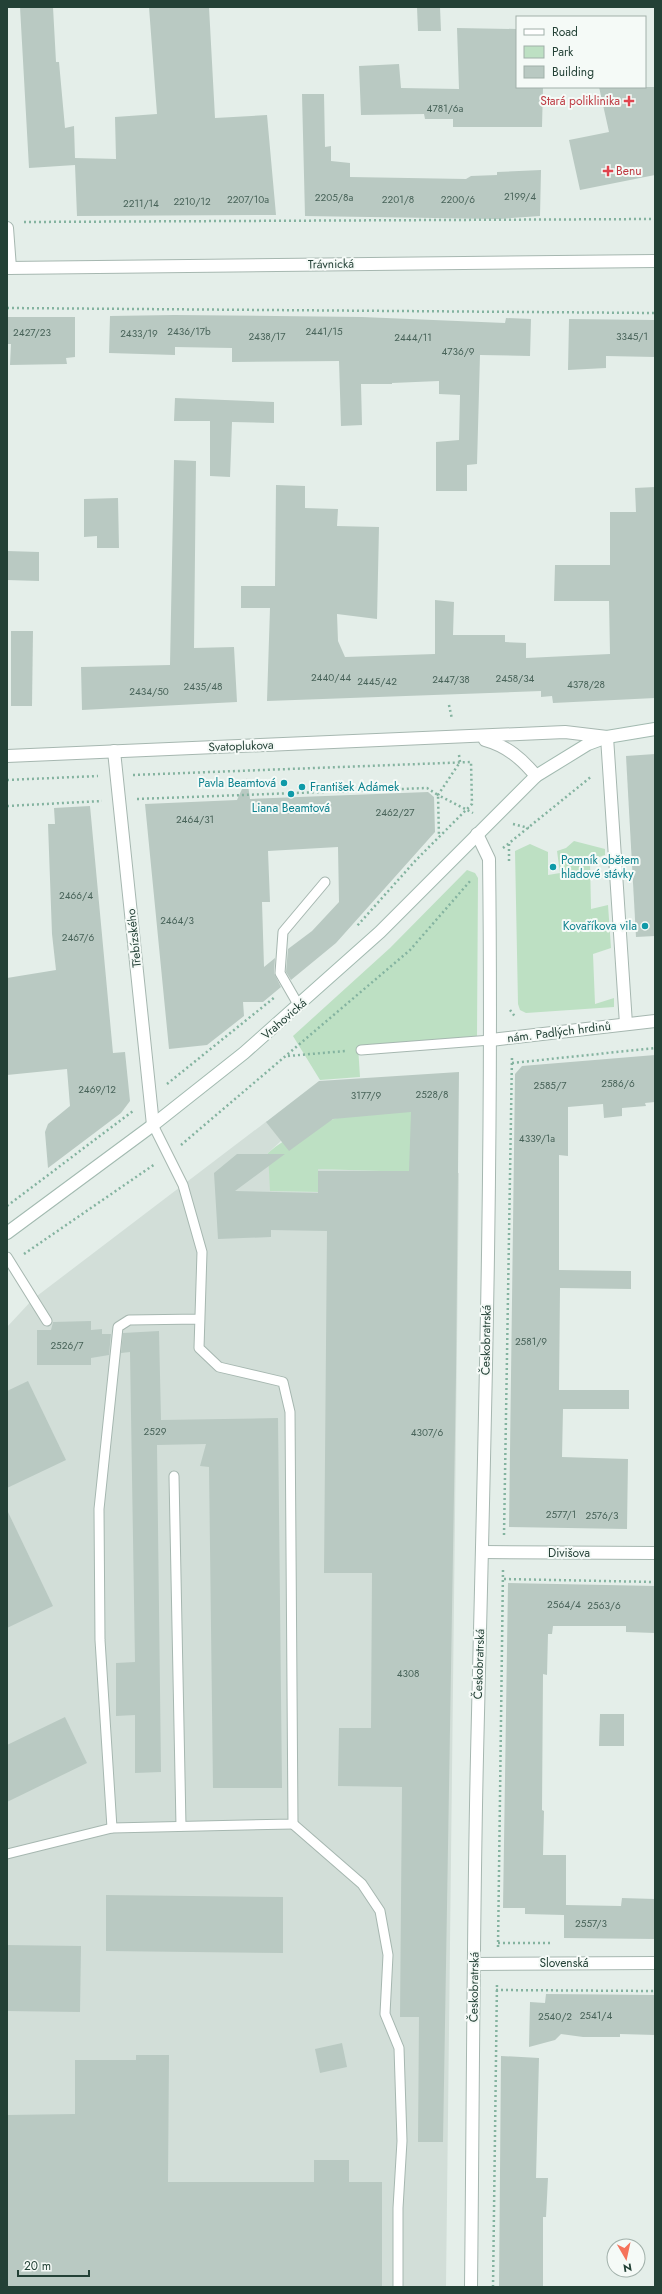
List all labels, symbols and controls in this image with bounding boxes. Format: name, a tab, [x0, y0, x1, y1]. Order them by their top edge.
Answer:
legend	[516, 16, 646, 88]
text: Road	[552, 23, 578, 41]
text: Park	[552, 43, 574, 61]
text: Building	[552, 63, 594, 81]
place label: Stará poliklinika	[540, 92, 620, 110]
marker: Stará poliklinika	[623, 95, 635, 107]
house number: 4781/6a	[427, 101, 464, 116]
place label: Benu	[616, 162, 641, 180]
marker: Benu	[603, 166, 613, 176]
house number: 2199/4	[504, 189, 536, 204]
house number: 2205/8a	[315, 190, 353, 205]
house number: 2207/10a	[227, 192, 269, 207]
house number: 2201/8	[382, 192, 414, 207]
house number: 2200/6	[441, 192, 475, 207]
house number: 2210/12	[173, 194, 211, 209]
house number: 2211/14	[123, 196, 159, 211]
street label: Trávnická	[308, 255, 354, 273]
house number: 2436/17b	[167, 324, 211, 339]
house number: 2441/15	[305, 324, 343, 339]
house number: 2427/23	[13, 325, 51, 340]
house number: 2433/19	[120, 326, 158, 341]
house number: 2438/17	[248, 329, 286, 344]
house number: 3345/1	[616, 329, 648, 344]
house number: 2444/11	[394, 330, 432, 345]
house number: 4736/9	[441, 344, 475, 359]
house number: 2440/44	[311, 670, 351, 685]
house number: 2458/34	[496, 671, 535, 686]
house number: 2447/38	[432, 672, 470, 687]
house number: 2445/42	[357, 674, 397, 689]
house number: 4378/28	[567, 677, 605, 692]
house number: 2435/48	[183, 679, 223, 694]
house number: 2434/50	[129, 684, 169, 699]
street label: Svatoplukova	[208, 736, 274, 756]
place label: Pavla Beamtová	[198, 774, 276, 792]
marker: Pavla Beamtová	[279, 778, 289, 788]
place label: František Adámek	[310, 778, 400, 796]
marker: František Adámek	[297, 782, 307, 792]
marker: Liana Beamtová	[286, 789, 296, 799]
place label: Liana Beamtová	[252, 799, 330, 817]
house number: 2462/27	[375, 805, 415, 820]
house number: 2464/31	[176, 812, 214, 827]
place label: Pomník obětem hladové stávky	[561, 851, 639, 883]
marker: Pomník obětem hladové stávky	[548, 862, 558, 872]
house number: 2466/4	[59, 888, 93, 903]
street label: Třebízského	[122, 907, 146, 968]
house number: 2464/3	[160, 913, 194, 928]
place label: Kovaříkova vila	[563, 917, 637, 935]
marker: Kovaříkova vila	[640, 921, 650, 931]
house number: 2467/6	[62, 930, 94, 945]
street label: Vrahovická	[257, 994, 311, 1044]
street label: nám. Padlých hrdinů	[506, 1017, 612, 1047]
house number: 2586/6	[601, 1076, 635, 1091]
house number: 2585/7	[534, 1078, 567, 1093]
house number: 2469/12	[78, 1082, 116, 1097]
house number: 2528/8	[416, 1087, 448, 1102]
house number: 3177/9	[351, 1088, 381, 1103]
house number: 4339/1a	[519, 1131, 555, 1146]
street label: Českobratrská	[476, 1304, 496, 1375]
house number: 2581/9	[515, 1334, 547, 1349]
house number: 2526/7	[50, 1338, 84, 1353]
house number: 2529	[144, 1424, 167, 1439]
house number: 4307/6	[411, 1425, 443, 1440]
house number: 2577/1	[546, 1507, 576, 1522]
house number: 2576/3	[586, 1508, 619, 1523]
street label: Divišova	[548, 1544, 590, 1562]
house number: 2564/4	[547, 1597, 581, 1612]
house number: 2563/6	[587, 1598, 621, 1613]
street label: Českobratrská	[469, 1628, 489, 1700]
house number: 4308	[397, 1666, 419, 1681]
house number: 2557/3	[575, 1916, 607, 1931]
street label: Českobratrská	[464, 1951, 484, 2022]
street label: Slovenská	[539, 1954, 589, 1972]
house number: 2541/4	[580, 2008, 612, 2023]
house number: 2540/2	[538, 2009, 572, 2024]
north arrow	[606, 2238, 646, 2278]
scale bar	[18, 2252, 89, 2278]
text: 20 m	[24, 2257, 51, 2275]
text: N	[622, 2259, 633, 2276]

